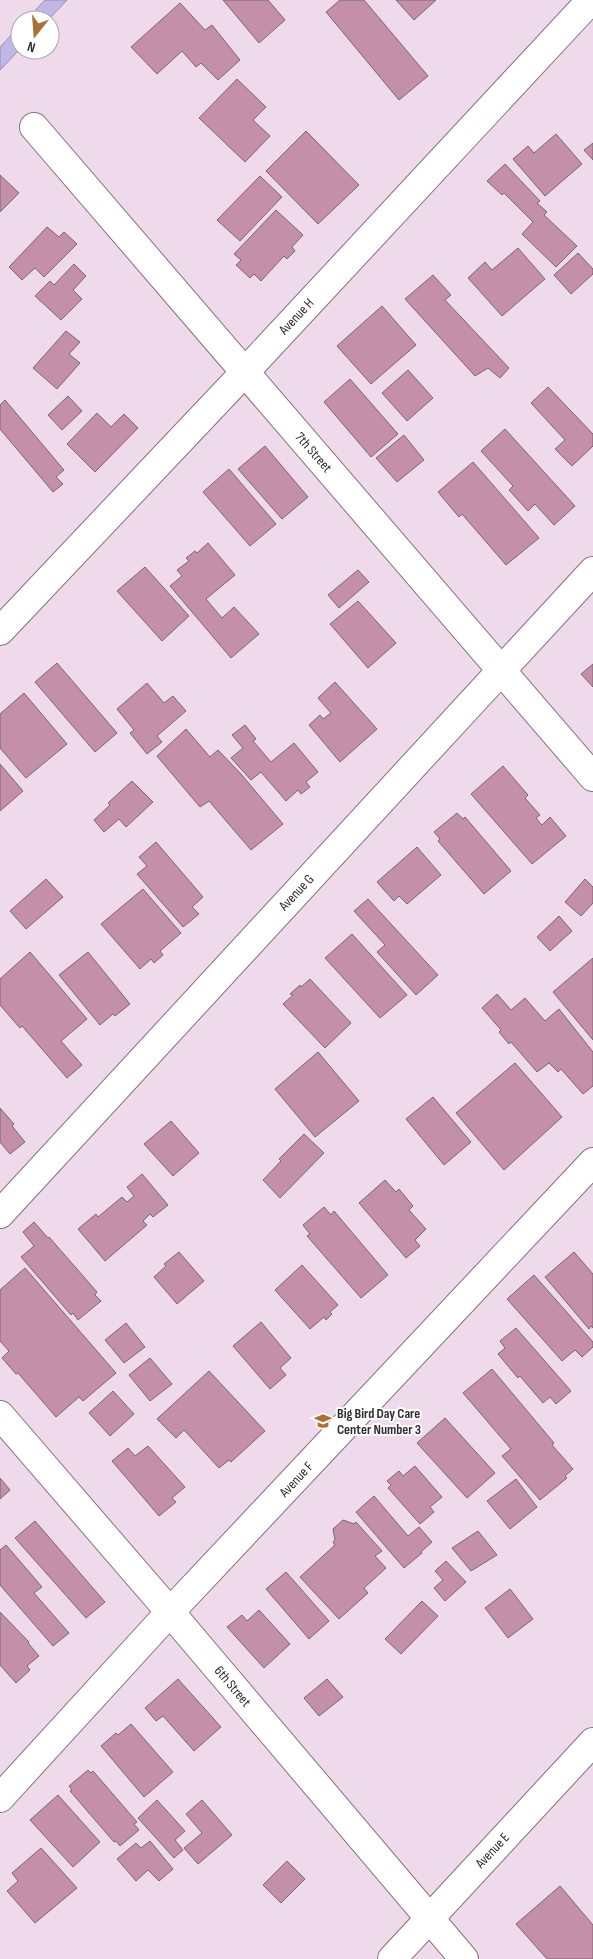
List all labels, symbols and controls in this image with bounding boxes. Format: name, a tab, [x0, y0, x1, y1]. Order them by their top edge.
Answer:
north arrow	[10, 10, 60, 60]
text: N	[25, 38, 37, 56]
street label: Avenue H	[275, 295, 317, 339]
street label: 7th Street	[292, 429, 336, 476]
street label: Avenue G	[275, 871, 317, 915]
place label: Big Bird Day Care Center Number 3	[337, 1405, 421, 1438]
school or university icon: Big Bird Day Care Center Number 3	[313, 1411, 333, 1431]
street label: Avenue F	[275, 1458, 317, 1501]
street label: 6th Street	[211, 1662, 255, 1710]
street label: Avenue E	[471, 1829, 513, 1872]

